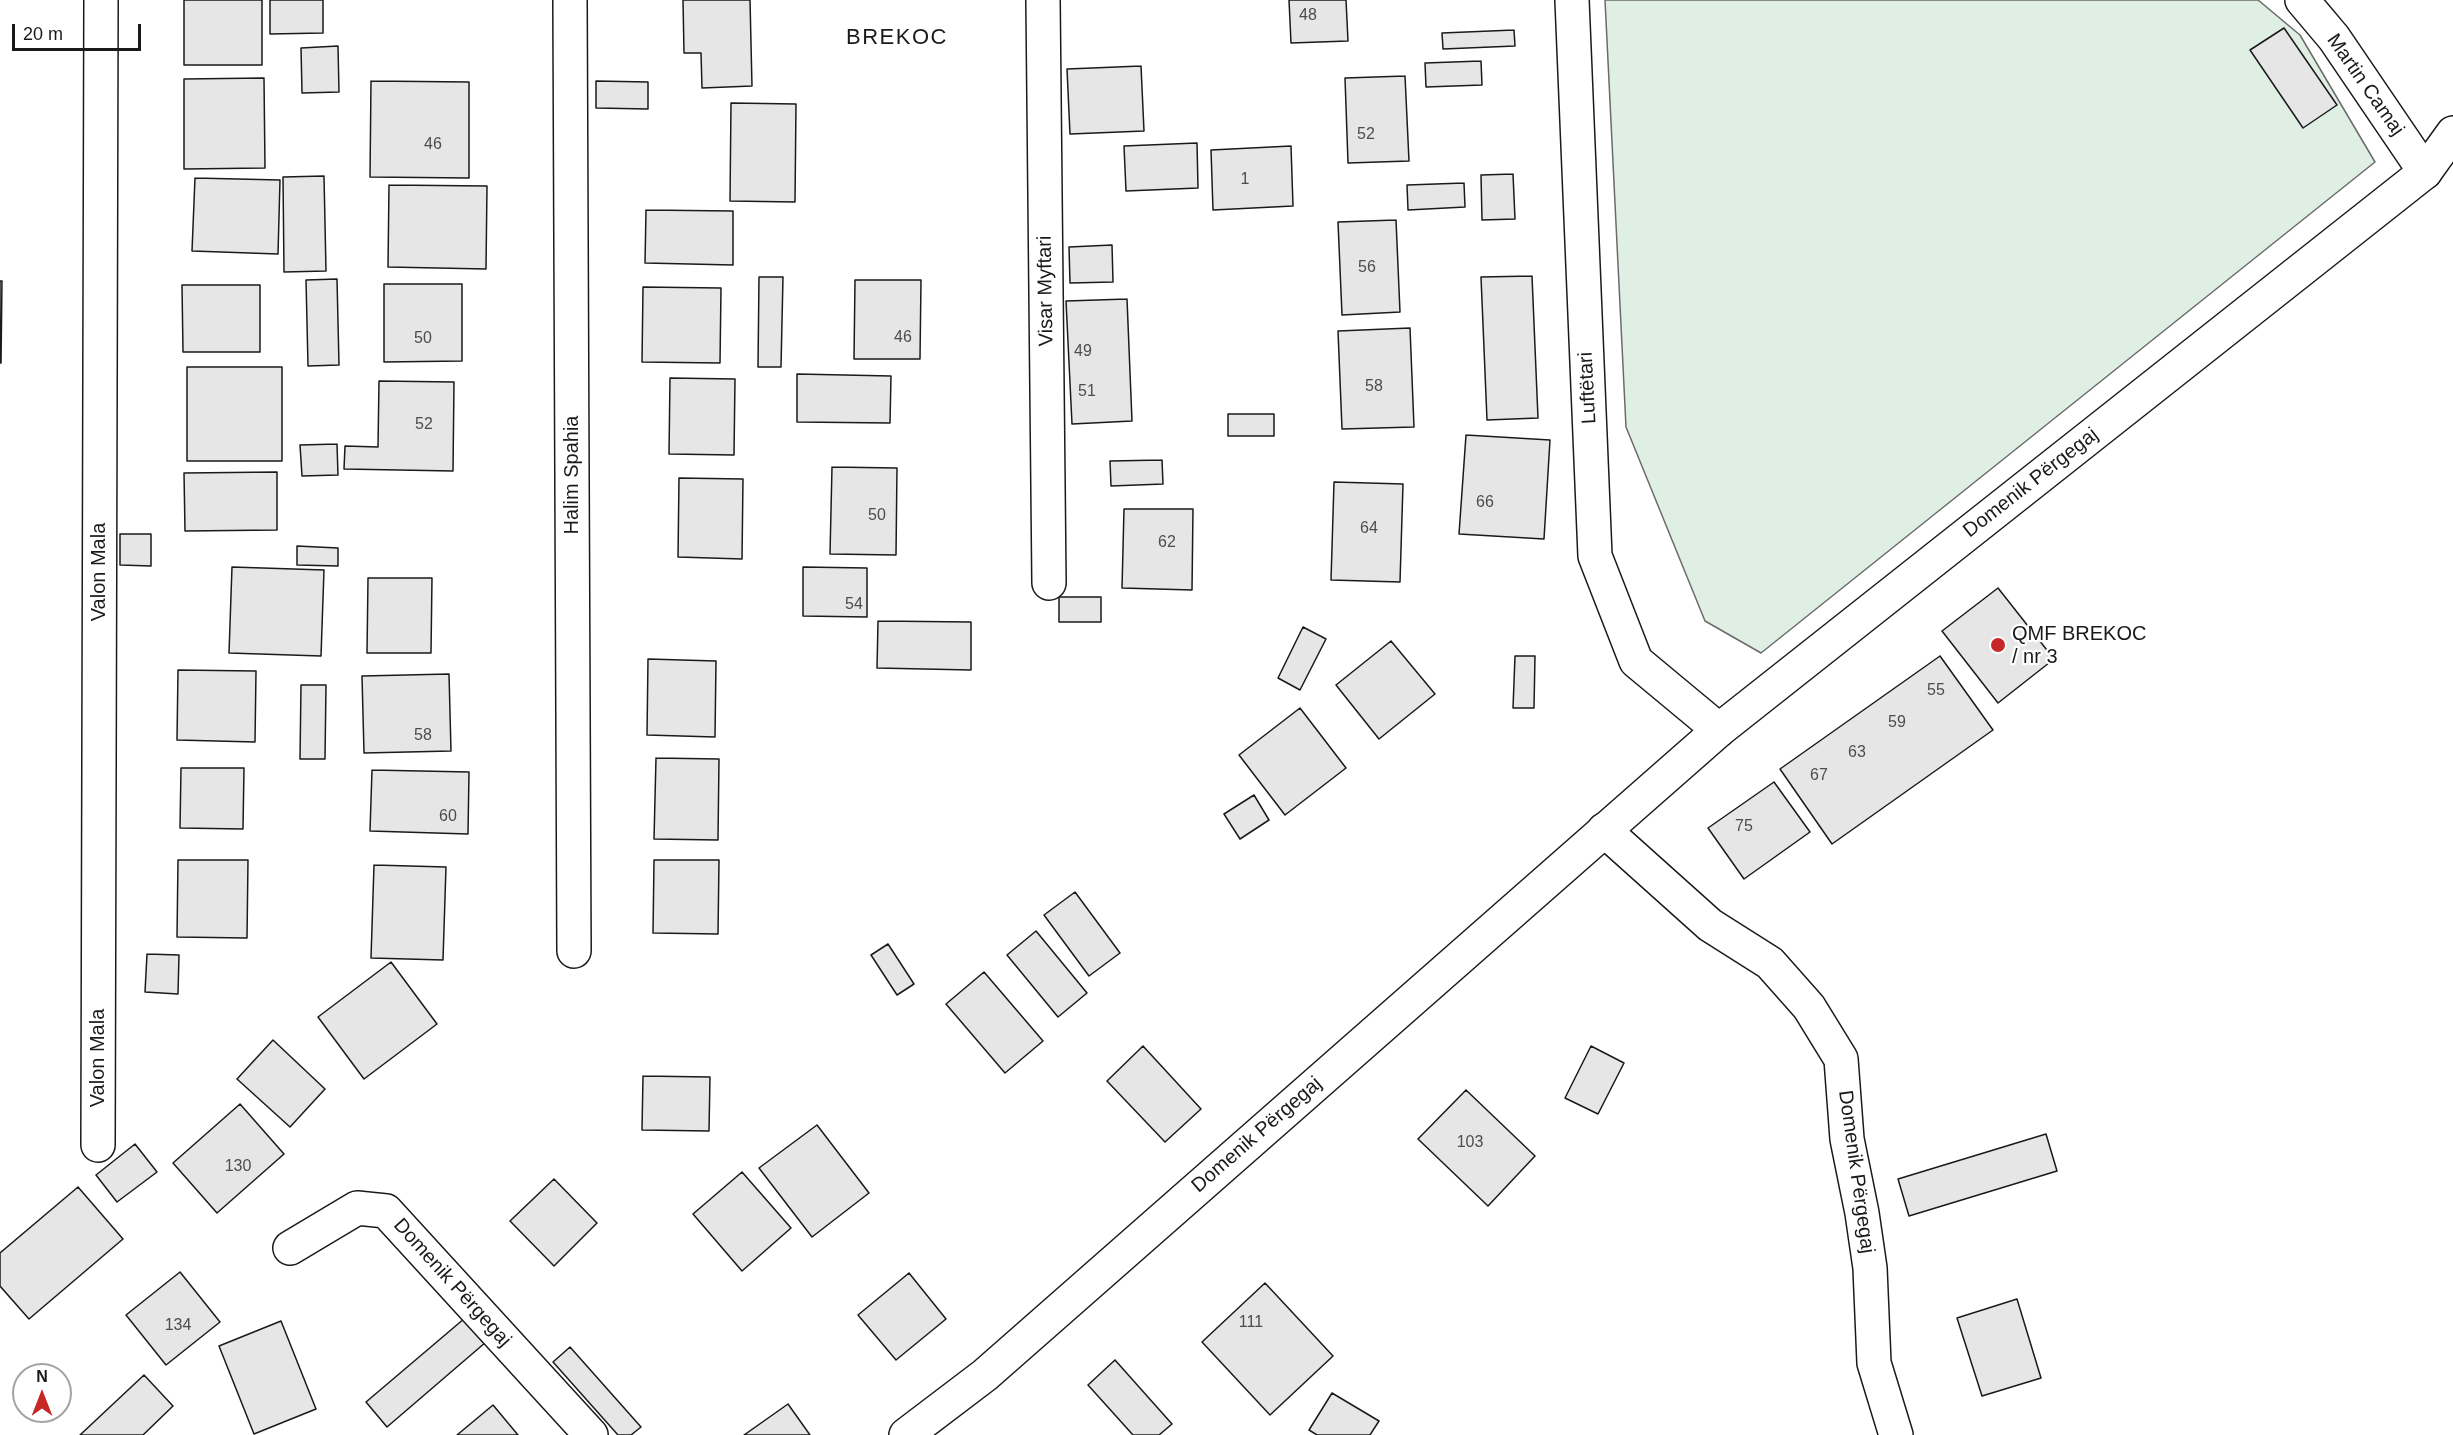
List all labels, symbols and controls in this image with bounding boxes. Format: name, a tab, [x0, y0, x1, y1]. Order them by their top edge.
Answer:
house number: 48	[1299, 6, 1317, 26]
scale bar	[15, 12, 144, 50]
text: 20 m	[23, 24, 63, 44]
district label: BREKOC	[846, 25, 948, 51]
street label: Martin Camaj	[2321, 29, 2409, 141]
house number: 52	[1357, 125, 1375, 145]
house number: 46	[424, 135, 442, 155]
house number: 1	[1241, 170, 1249, 190]
street label: Visar Myftari	[1033, 235, 1059, 347]
house number: 56	[1358, 258, 1376, 278]
house number: 46	[894, 328, 912, 348]
house number: 50	[414, 329, 432, 349]
house number: 49	[1074, 342, 1092, 362]
street label: Luftëtari	[1574, 351, 1602, 425]
house number: 58	[1365, 377, 1383, 397]
house number: 51	[1078, 382, 1096, 402]
house number: 52	[415, 415, 433, 435]
street label: Halim Spahia	[560, 416, 584, 534]
street label: Domenik Përgegaj	[1959, 423, 2103, 543]
house number: 66	[1476, 493, 1494, 513]
house number: 50	[868, 506, 886, 526]
house number: 64	[1360, 519, 1378, 539]
street label: Valon Mala	[87, 523, 111, 621]
house number: 62	[1158, 533, 1176, 553]
house number: 54	[845, 595, 863, 615]
place label: QMF BREKOC / nr 3	[2012, 622, 2146, 669]
marker: QMF BREKOC / nr 3	[1989, 636, 2007, 654]
house number: 55	[1927, 681, 1945, 701]
house number: 59	[1888, 713, 1906, 733]
house number: 58	[414, 726, 432, 746]
house number: 63	[1848, 743, 1866, 763]
house number: 67	[1810, 766, 1828, 786]
house number: 60	[439, 807, 457, 827]
house number: 75	[1735, 817, 1753, 837]
street label: Valon Mala	[86, 1009, 110, 1107]
street label: Domenik Përgegaj	[1187, 1072, 1327, 1198]
street label: Domenik Përgegaj	[1833, 1089, 1879, 1255]
house number: 103	[1457, 1133, 1483, 1153]
house number: 130	[225, 1157, 251, 1177]
street label: Domenik Përgegaj	[388, 1214, 516, 1352]
house number: 111	[1239, 1313, 1263, 1333]
house number: 134	[165, 1316, 191, 1336]
north arrow	[12, 1363, 72, 1423]
text: N	[36, 1368, 48, 1385]

